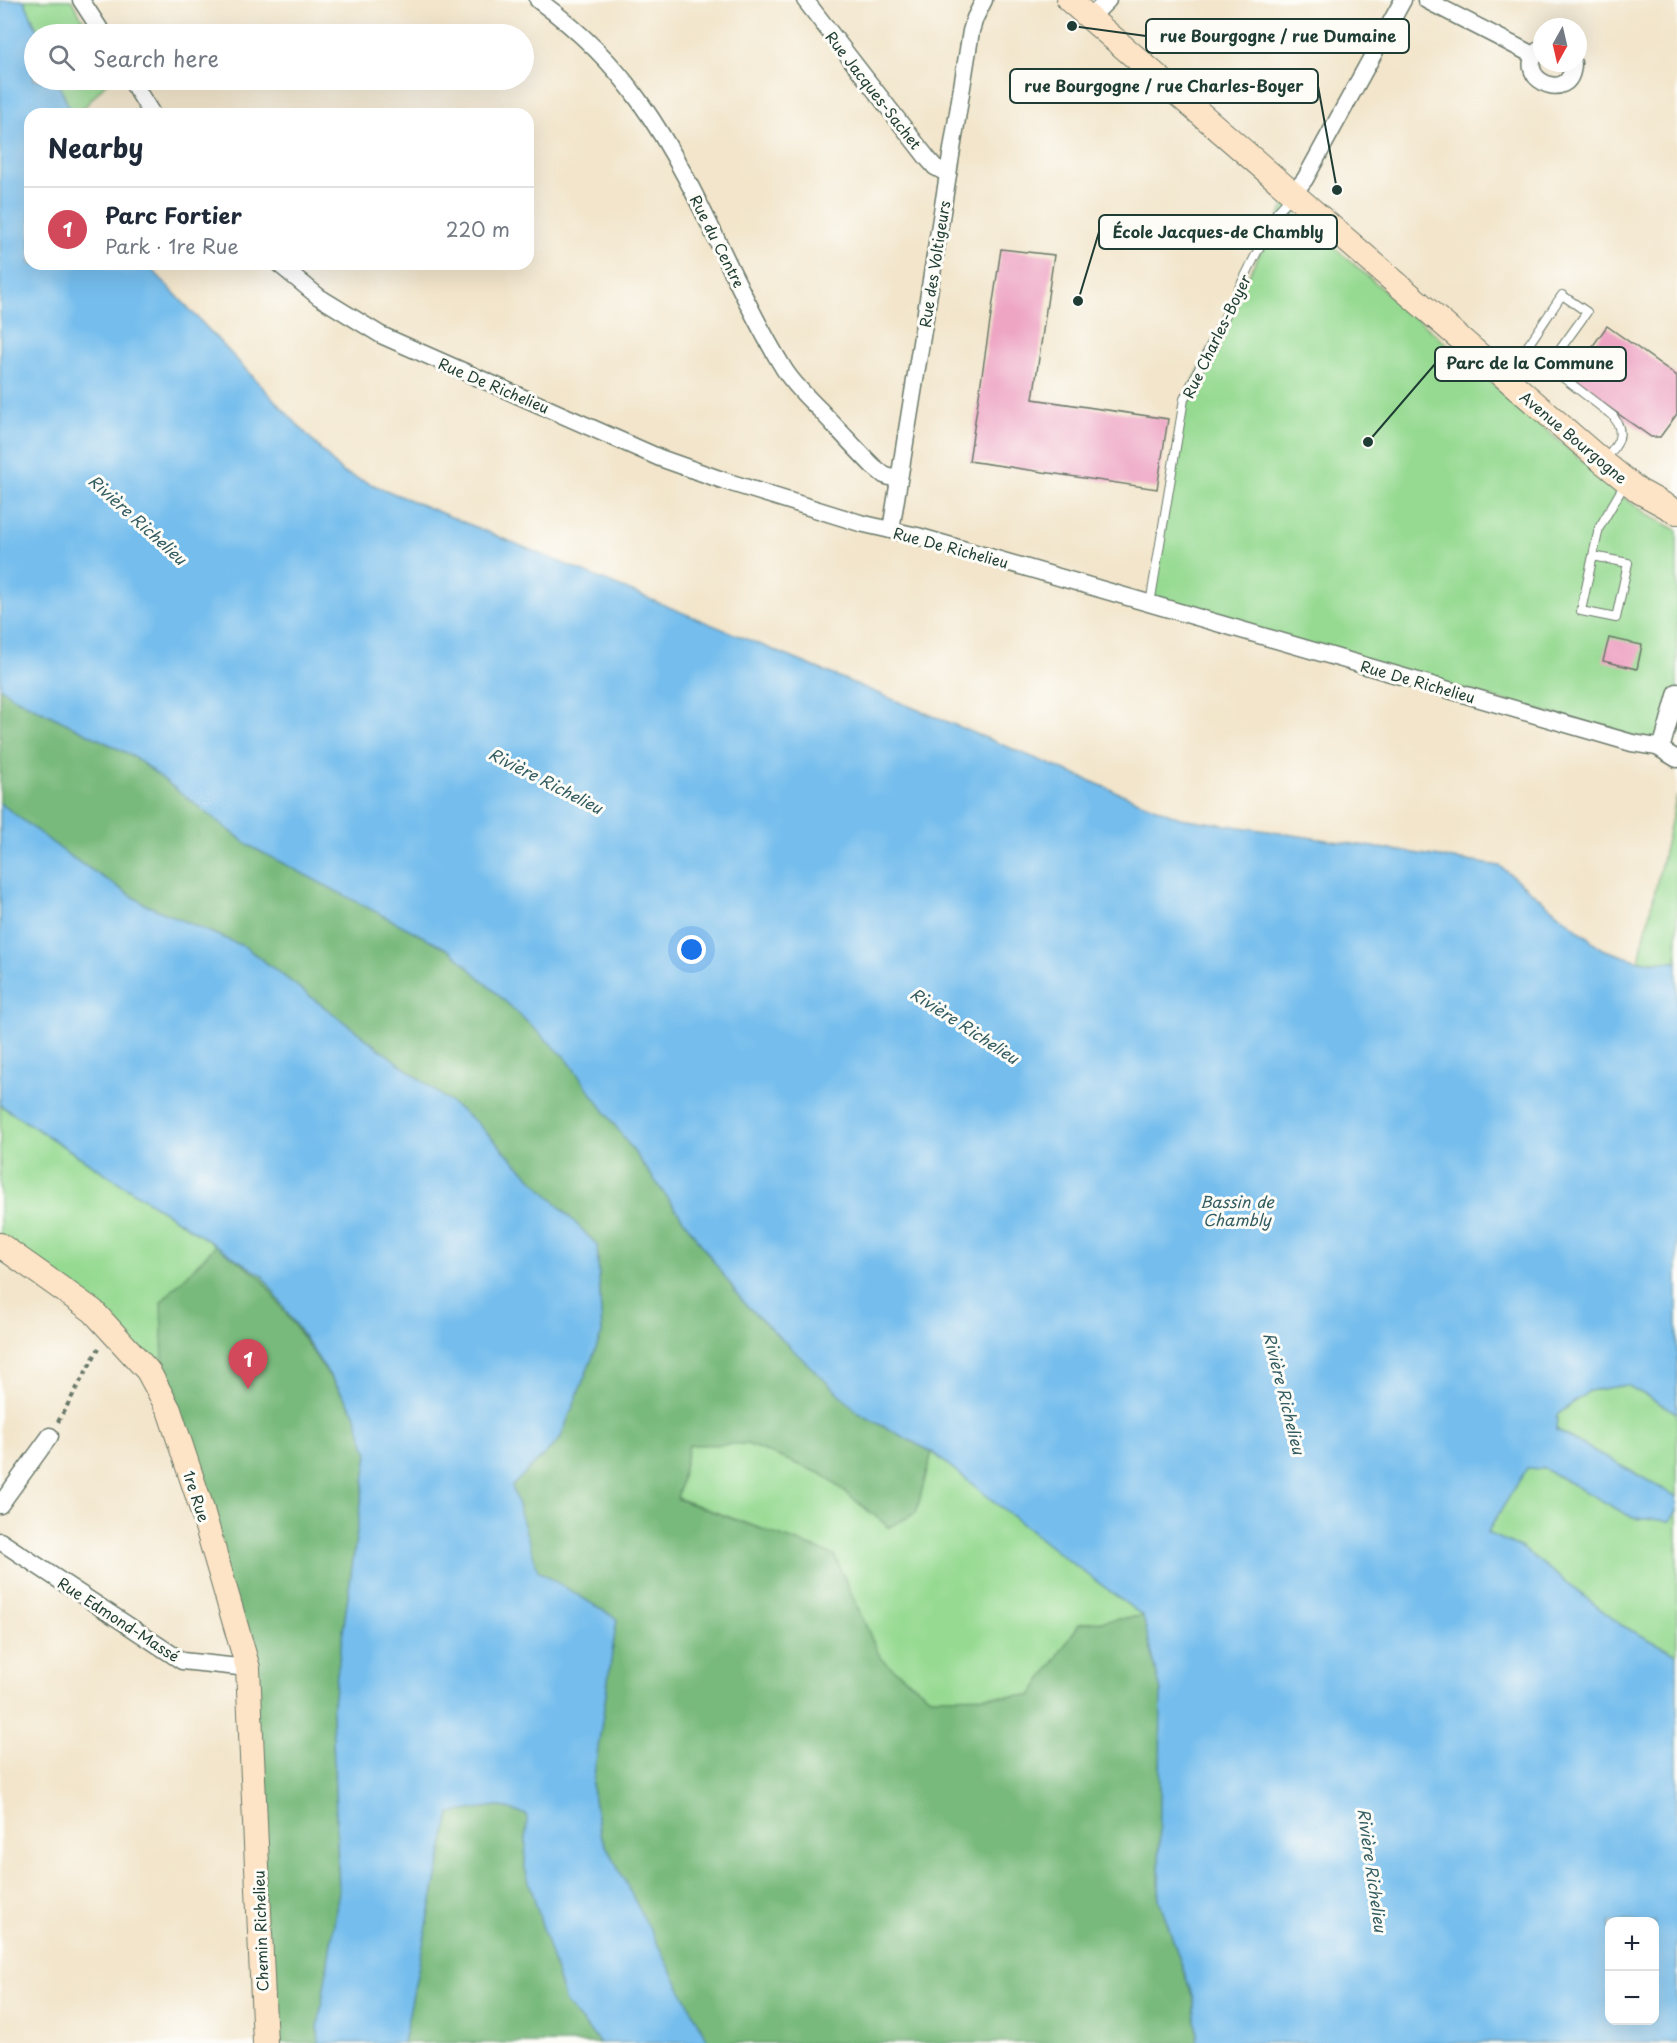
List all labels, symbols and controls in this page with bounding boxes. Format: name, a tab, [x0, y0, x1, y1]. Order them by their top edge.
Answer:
north arrow	[1533, 18, 1587, 72]
callout: rue Bourgogne / rue Dumaine	[1146, 19, 1409, 53]
text: rue Bourgogne / rue Dumaine	[1160, 23, 1396, 47]
search box	[24, 24, 534, 90]
street label: Rue Jacques-Sachet	[820, 26, 928, 154]
icon: search	[45, 41, 78, 74]
text: Search here	[93, 41, 219, 74]
callout: rue Bourgogne / rue Charles-Boyer	[1010, 69, 1318, 103]
text: rue Bourgogne / rue Charles-Boyer	[1024, 73, 1304, 97]
text: Nearby	[48, 128, 143, 167]
street label: Rue du Centre	[685, 191, 751, 291]
text: Parc Fortier	[105, 198, 242, 231]
street label: Rue des Voltigeurs	[913, 199, 955, 329]
text: 1	[63, 214, 72, 244]
text: 220 m	[446, 214, 510, 244]
callout: École Jacques-de Chambly	[1099, 215, 1337, 249]
text: École Jacques-de Chambly	[1112, 219, 1324, 243]
text: Park · 1re Rue	[105, 231, 239, 261]
street label: Rue Charles-Boyer	[1176, 270, 1256, 402]
callout: Parc de la Commune	[1435, 347, 1626, 381]
text: Parc de la Commune	[1446, 350, 1614, 374]
street label: Rue De Richelieu	[435, 351, 553, 419]
street label: Avenue Bourgogne	[1515, 385, 1633, 489]
water label: Rivière Richelieu	[84, 468, 193, 570]
street label: Rue De Richelieu	[891, 521, 1011, 573]
street label: Rue De Richelieu	[1358, 654, 1478, 708]
water label: Rivière Richelieu	[485, 741, 608, 820]
your location	[677, 935, 706, 964]
water label: Rivière Richelieu	[906, 981, 1025, 1070]
water label: Bassin de Chambly	[1200, 1189, 1275, 1231]
water label: Rivière Richelieu	[1258, 1330, 1312, 1458]
pin: 1	[228, 1340, 268, 1389]
street label: 1re Rue	[178, 1467, 216, 1525]
street label: Rue Edmond-Massé	[54, 1571, 184, 1667]
water label: Rivière Richelieu	[1352, 1807, 1394, 1935]
street label: Chemin Richelieu	[246, 1870, 274, 1992]
map controls	[1605, 1917, 1659, 2025]
button: +	[1605, 1917, 1659, 1971]
button: −	[1605, 1971, 1659, 2025]

